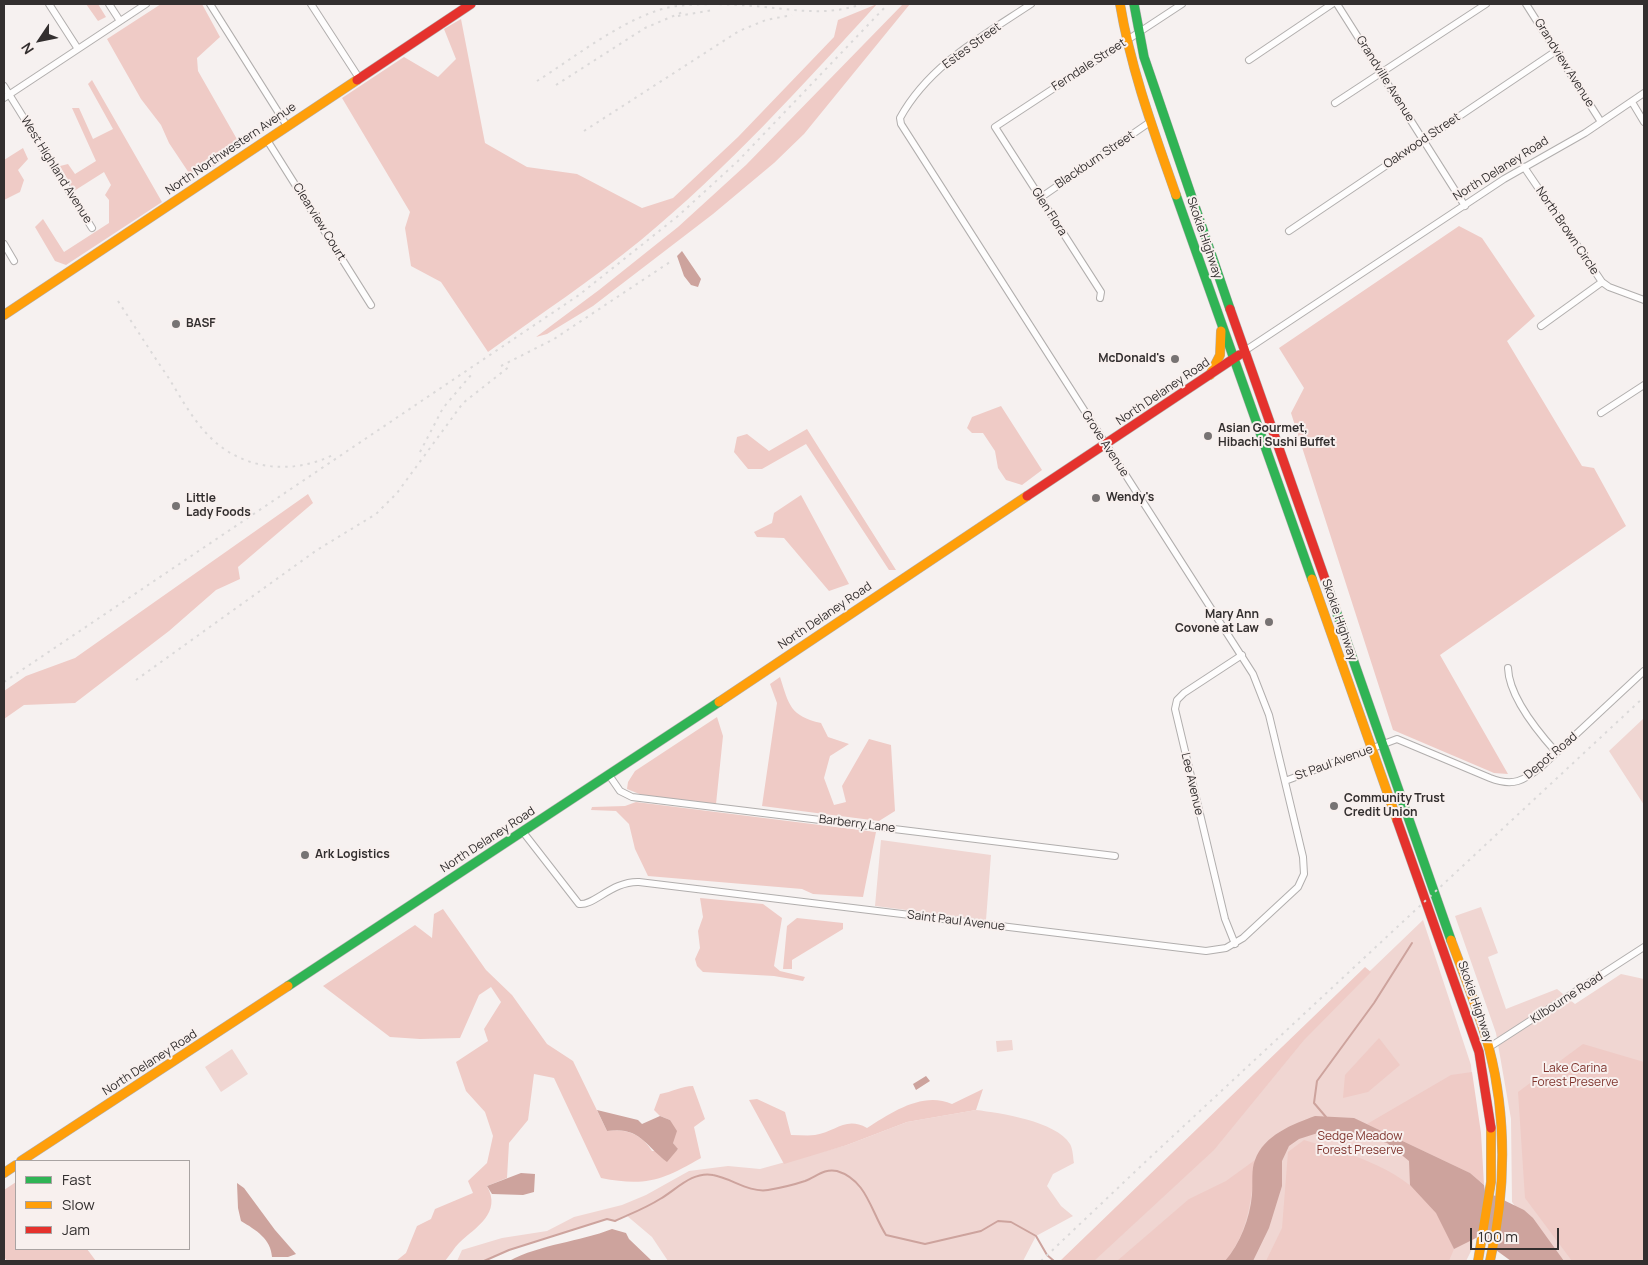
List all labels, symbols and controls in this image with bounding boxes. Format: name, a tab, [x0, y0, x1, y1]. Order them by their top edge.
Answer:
north arrow	[15, 15, 65, 65]
street label: Grandview Avenue	[1531, 16, 1597, 110]
street label: Estes Street	[940, 20, 1004, 72]
street label: Grandville Avenue	[1353, 33, 1417, 125]
street label: Ferndale Street	[1049, 36, 1129, 94]
text: N	[16, 39, 38, 58]
street label: North Northwestern Avenue	[163, 100, 299, 198]
street label: Oakwood Street	[1381, 110, 1463, 172]
street label: West Highland Avenue	[17, 114, 95, 226]
street label: Blackburn Street	[1053, 128, 1137, 192]
street label: North Delaney Road	[1451, 134, 1551, 204]
street label: Clearview Court	[289, 181, 349, 263]
street label: North Brown Circle	[1532, 184, 1602, 278]
street label: Glen Flora	[1028, 185, 1070, 239]
street label: Skokie Highway	[1183, 195, 1225, 281]
place label: BASF	[186, 317, 216, 331]
marker: BASF	[170, 318, 182, 330]
place label: McDonald's	[1098, 352, 1165, 366]
marker: McDonald's	[1169, 353, 1181, 365]
street label: North Delaney Road	[1114, 355, 1212, 429]
street label: Grove Avenue	[1078, 408, 1132, 480]
place label: Asian Gourmet, Hibachi Sushi Buffet	[1218, 422, 1336, 450]
marker: Asian Gourmet, Hibachi Sushi Buffet	[1202, 430, 1214, 442]
place label: Wendy's	[1106, 491, 1154, 505]
place label: Little Lady Foods	[186, 492, 251, 520]
marker: Wendy's	[1090, 492, 1102, 504]
marker: Little Lady Foods	[170, 500, 182, 512]
street label: Skokie Highway	[1318, 577, 1360, 663]
street label: North Delaney Road	[776, 579, 874, 653]
place label: Mary Ann Covone at Law	[1175, 608, 1259, 636]
marker: Mary Ann Covone at Law	[1263, 616, 1275, 628]
street label: Depot Road	[1522, 730, 1580, 782]
street label: St Paul Avenue	[1293, 742, 1375, 784]
street label: Lee Avenue	[1178, 751, 1206, 817]
place label: Community Trust Credit Union	[1344, 792, 1445, 820]
marker: Community Trust Credit Union	[1328, 800, 1340, 812]
street label: North Delaney Road	[438, 804, 538, 876]
street label: Barberry Lane	[818, 812, 896, 836]
place label: Ark Logistics	[315, 848, 390, 862]
marker: Ark Logistics	[299, 849, 311, 861]
street label: Saint Paul Avenue	[906, 908, 1006, 934]
street label: Skokie Highway	[1454, 959, 1496, 1045]
street label: Kilbourne Road	[1528, 969, 1606, 1027]
street label: North Delaney Road	[100, 1027, 200, 1099]
park label: Lake Carina Forest Preserve	[1532, 1062, 1618, 1090]
park label: Sedge Meadow Forest Preserve	[1317, 1130, 1403, 1158]
legend	[15, 1160, 190, 1250]
text: Fast	[62, 1169, 91, 1190]
text: Slow	[62, 1194, 95, 1215]
scale bar	[1473, 1218, 1562, 1250]
text: Jam	[62, 1219, 90, 1240]
text: 100 m	[1478, 1226, 1518, 1247]

